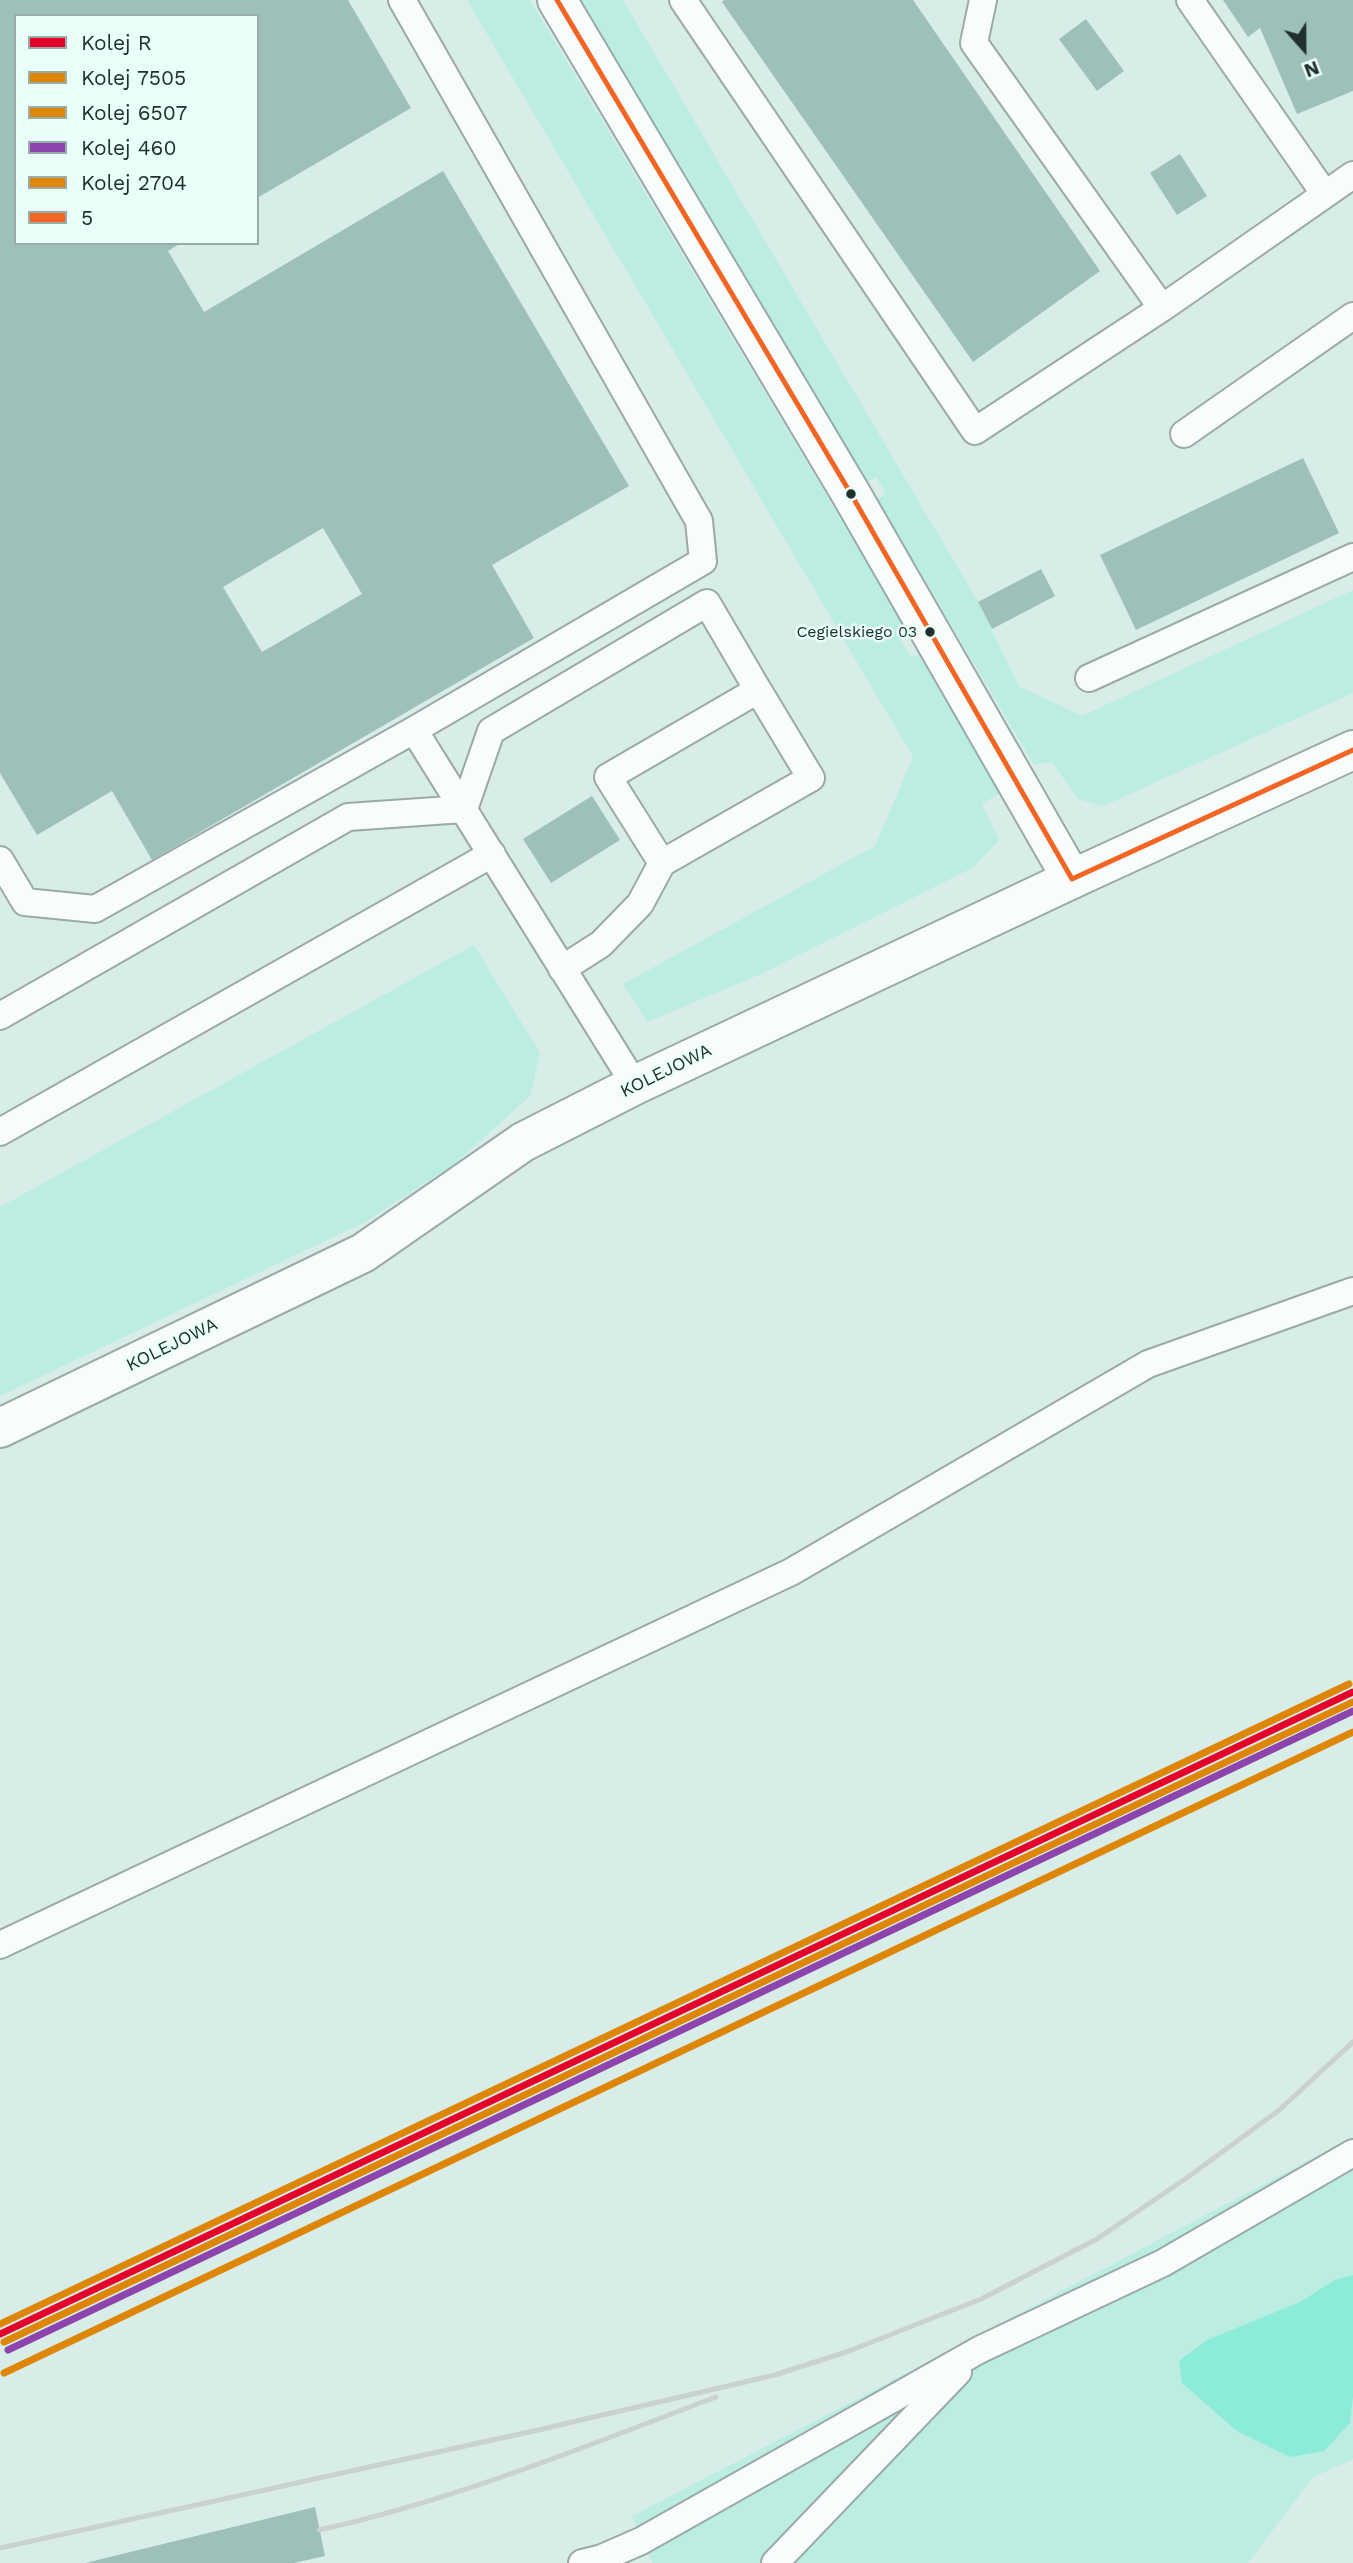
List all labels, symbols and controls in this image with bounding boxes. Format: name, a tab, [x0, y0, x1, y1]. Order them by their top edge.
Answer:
legend	[14, 14, 259, 245]
north arrow	[1269, 14, 1339, 84]
text: Kolej R	[81, 30, 152, 55]
text: N	[1301, 56, 1322, 82]
text: Kolej 7505	[81, 65, 186, 90]
text: Kolej 6507	[81, 100, 187, 125]
text: Kolej 460	[81, 135, 176, 160]
text: Kolej 2704	[81, 170, 187, 195]
text: 5	[81, 205, 93, 230]
unlabelled marker	[844, 487, 858, 501]
place label: Cegielskiego 03	[796, 622, 917, 642]
marker: Cegielskiego 03	[923, 625, 937, 639]
street label: KOLEJOWA	[617, 1040, 715, 1102]
street label: KOLEJOWA	[123, 1314, 221, 1376]

